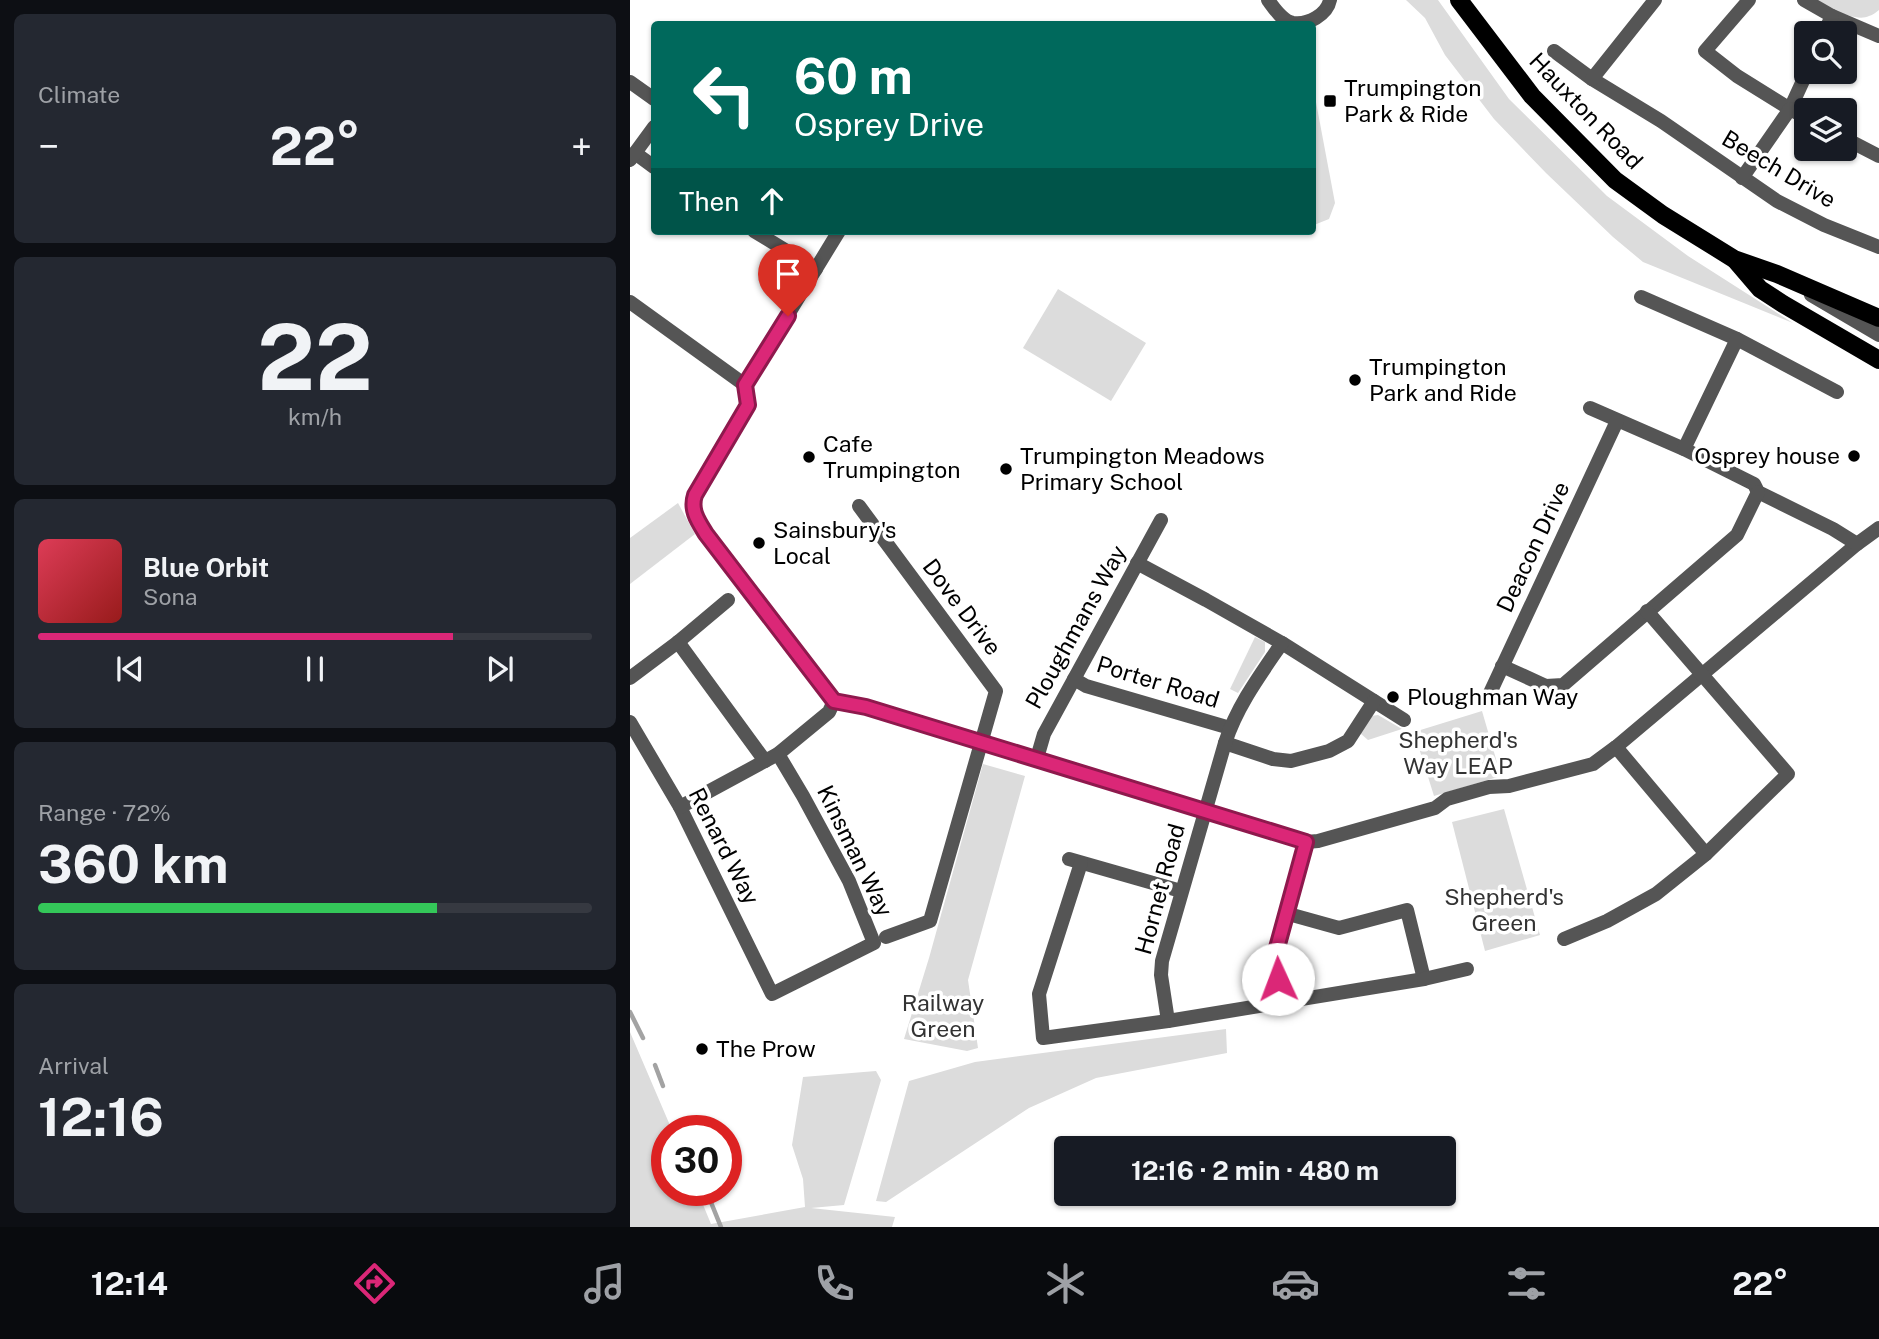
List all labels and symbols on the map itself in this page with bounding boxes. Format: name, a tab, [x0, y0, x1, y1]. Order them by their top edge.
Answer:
street label: Hauxton Road	[1524, 47, 1649, 174]
place label: Trumpington Park & Ride	[1344, 74, 1481, 127]
marker: Trumpington Park & Ride	[1322, 93, 1338, 109]
street label: Beech Drive	[1718, 124, 1841, 213]
pin	[758, 244, 818, 316]
place label: Trumpington Park and Ride	[1369, 353, 1517, 406]
marker: Trumpington Park and Ride	[1347, 372, 1363, 388]
place label: Cafe Trumpington	[823, 430, 960, 483]
place label: Trumpington Meadows Primary School	[1020, 442, 1265, 495]
place label: Osprey house	[1694, 442, 1840, 469]
marker: Osprey house	[1846, 448, 1862, 464]
marker: Cafe Trumpington	[801, 449, 817, 465]
marker: Trumpington Meadows Primary School	[998, 461, 1014, 477]
street label: Deacon Drive	[1491, 477, 1575, 616]
place label: Sainsbury's Local	[773, 516, 896, 569]
marker: Sainsbury's Local	[751, 535, 767, 551]
street label: Ploughmans Way	[1019, 540, 1132, 713]
street label: Dove Drive	[917, 553, 1007, 660]
street label: Porter Road	[1094, 650, 1223, 713]
place label: Ploughman Way	[1407, 683, 1578, 710]
marker: Ploughman Way	[1385, 689, 1401, 705]
park label: Shepherd's Way LEAP	[1398, 726, 1518, 779]
street label: Kinsman Way	[812, 781, 899, 921]
street label: Renard Way	[684, 783, 765, 909]
street label: Hornet Road	[1129, 821, 1190, 957]
park label: Shepherd's Green	[1444, 883, 1564, 936]
position arrow	[1241, 942, 1315, 1016]
park label: Railway Green	[902, 989, 984, 1042]
place label: The Prow	[716, 1035, 816, 1062]
marker: The Prow	[694, 1041, 710, 1057]
speed limit sign: 30	[651, 1115, 742, 1206]

